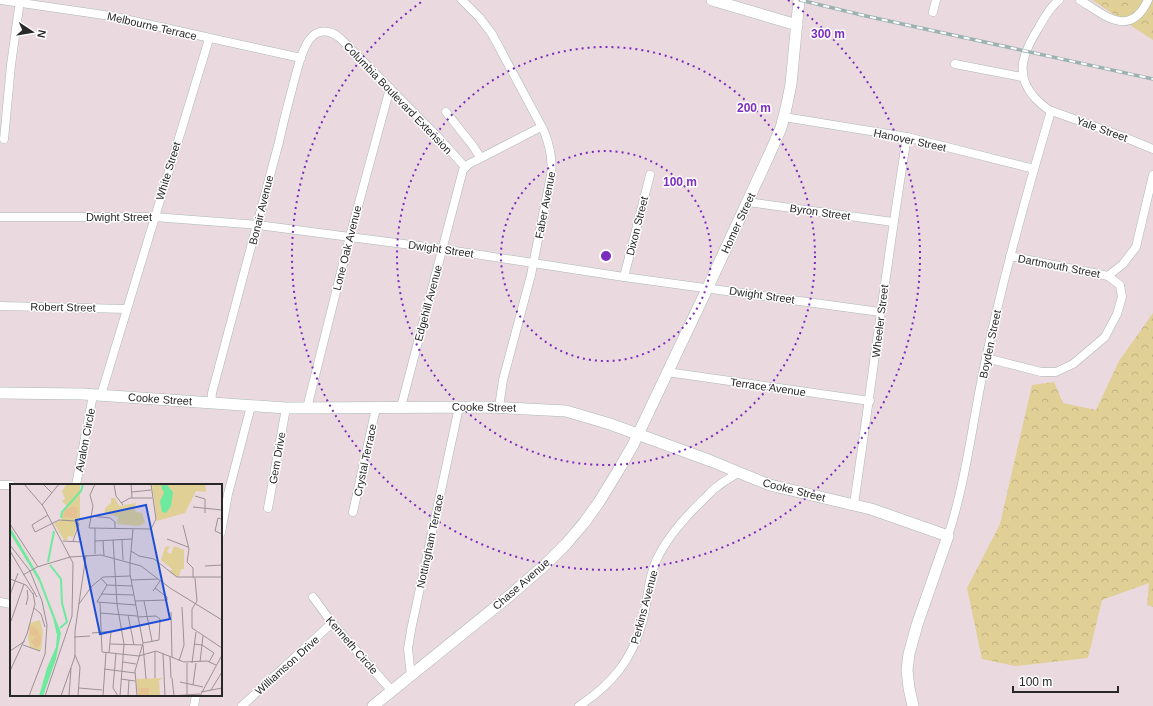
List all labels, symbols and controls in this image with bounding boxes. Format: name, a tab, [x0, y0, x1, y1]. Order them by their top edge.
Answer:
street label: Melbourne Terrace	[106, 10, 198, 42]
north arrow	[12, 12, 52, 52]
text: 300 m	[811, 27, 845, 41]
text: N	[35, 29, 48, 39]
street label: Columbia Boulevard Extension	[341, 40, 455, 156]
text: 200 m	[737, 101, 771, 115]
street label: Yale Street	[1075, 114, 1129, 144]
street label: Hanover Street	[873, 126, 947, 154]
street label: White Street	[153, 140, 183, 202]
street label: Faber Avenue	[533, 170, 557, 240]
street label: Bonair Avenue	[247, 174, 275, 246]
text: 100 m	[663, 175, 697, 189]
street label: Homer Street	[719, 191, 757, 255]
street label: Dixon Street	[624, 195, 650, 257]
street label: Byron Street	[789, 202, 851, 222]
street label: Lone Oak Avenue	[331, 204, 363, 292]
street label: Dwight Street	[86, 211, 152, 223]
street label: Dwight Street	[407, 238, 475, 260]
centre of rings	[599, 249, 613, 263]
street label: Dartmouth Street	[1017, 252, 1101, 280]
street label: Edgehill Avenue	[412, 263, 444, 343]
street label: Dwight Street	[728, 284, 796, 306]
street label: Wheeler Street	[870, 284, 890, 358]
street label: Robert Street	[30, 300, 96, 314]
street label: Boyden Street	[977, 309, 1003, 379]
street label: Terrace Avenue	[729, 376, 807, 398]
street label: Cooke Street	[128, 391, 192, 407]
street label: Cooke Street	[452, 400, 516, 414]
street label: Avalon Circle	[73, 407, 97, 473]
street label: Crystal Terrace	[351, 423, 379, 497]
street label: Gem Drive	[267, 431, 287, 485]
street label: Cooke Street	[761, 476, 827, 504]
inset map	[10, 484, 222, 696]
street label: Nottingham Terrace	[414, 493, 446, 589]
street label: Chase Avenue	[490, 556, 552, 612]
street label: Perkins Avenue	[628, 569, 660, 645]
street label: Kenneth Circle	[324, 614, 380, 676]
street label: Williamson Drive	[253, 633, 321, 697]
scale bar	[1013, 668, 1118, 694]
text: 100 m	[1019, 675, 1052, 689]

